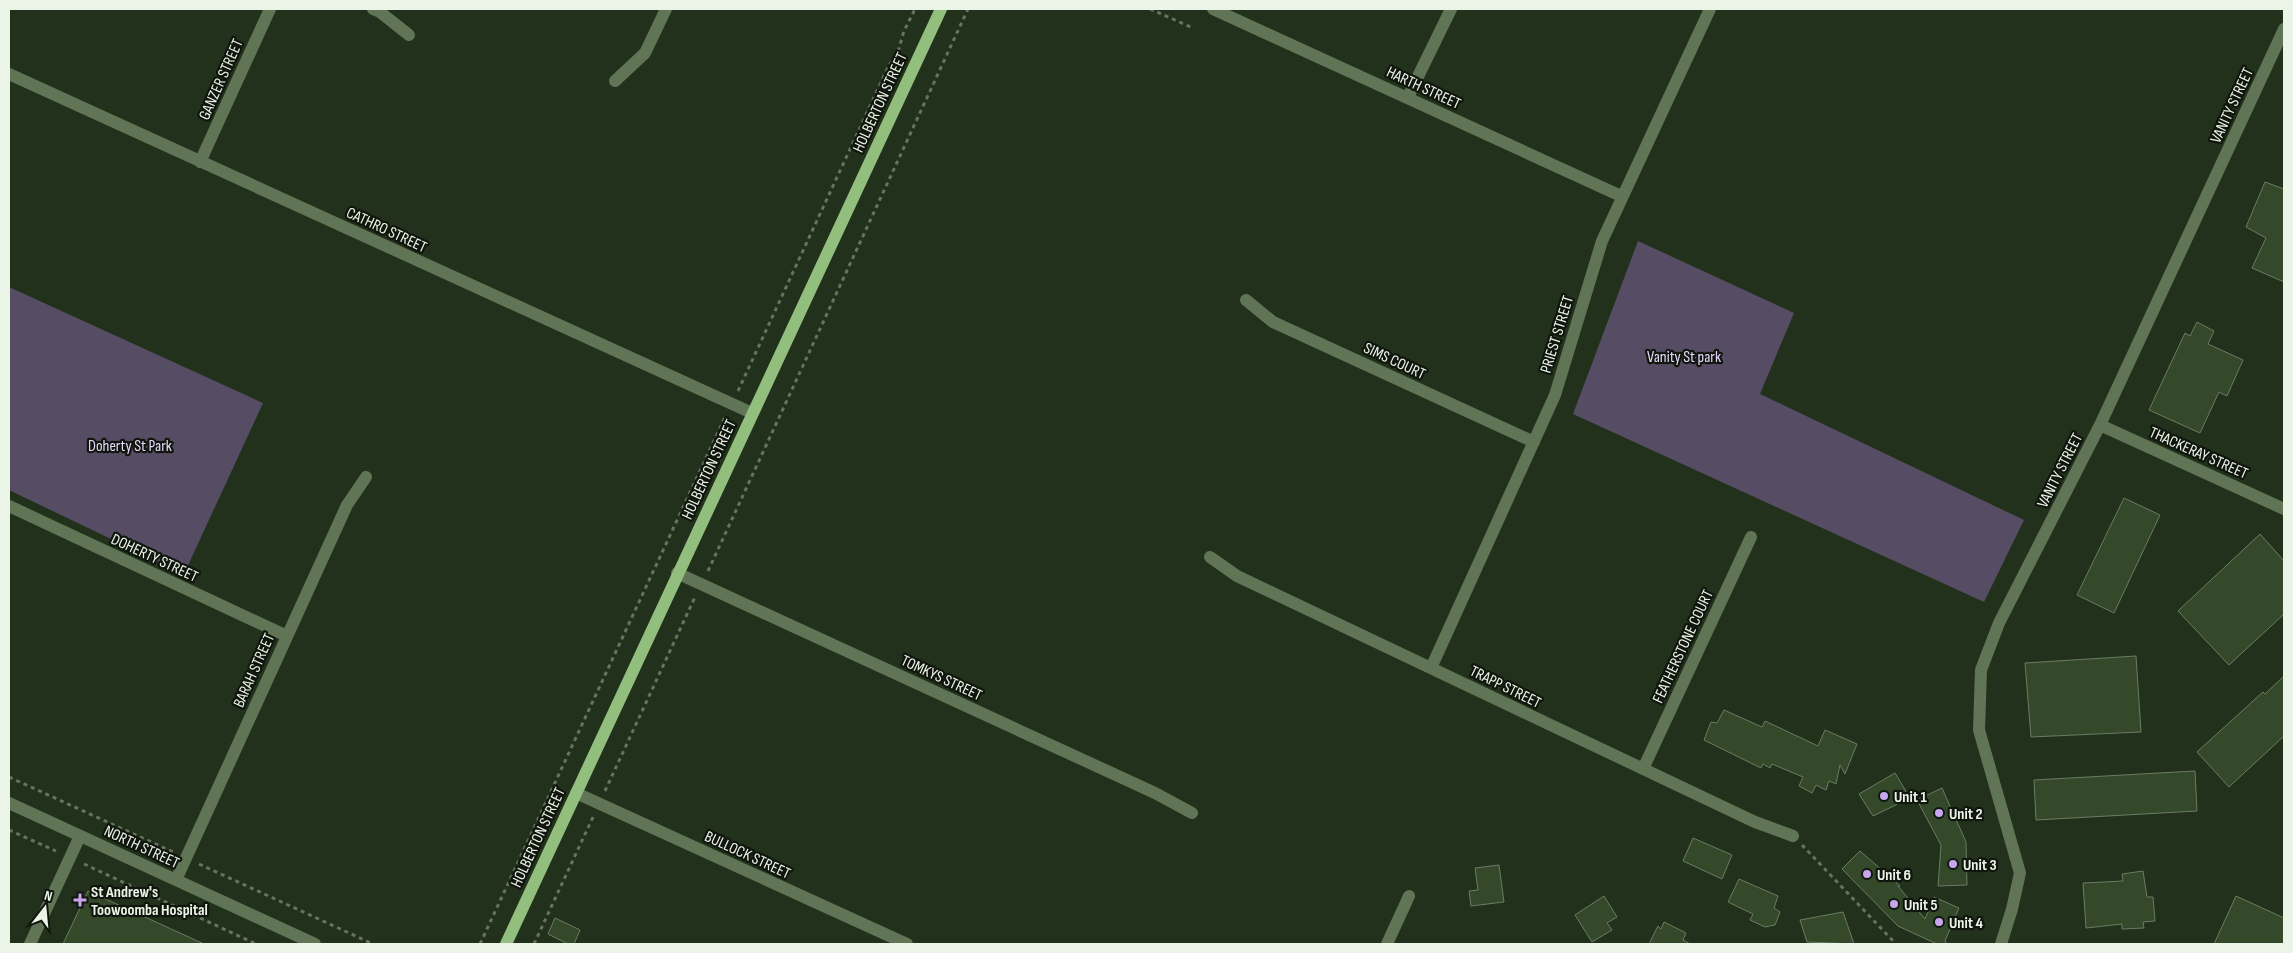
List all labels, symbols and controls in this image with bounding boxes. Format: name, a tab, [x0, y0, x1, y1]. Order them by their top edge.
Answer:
street label: GANZER STREET	[195, 36, 248, 123]
street label: HOLBERTON STREET	[849, 49, 912, 156]
street label: HARTH STREET	[1383, 63, 1464, 114]
street label: VANITY STREET	[2207, 64, 2258, 146]
street label: CATHRO STREET	[343, 203, 430, 257]
street label: PRIEST STREET	[1537, 293, 1578, 375]
street label: SIMS COURT	[1360, 339, 1429, 384]
park label: Vanity St park	[1647, 348, 1721, 367]
street label: HOLBERTON STREET	[678, 416, 741, 523]
street label: THACKERAY STREET	[2146, 423, 2251, 484]
street label: VANITY STREET	[2033, 430, 2087, 511]
park label: Doherty St Park	[88, 437, 172, 456]
street label: DOHERTY STREET	[108, 530, 201, 587]
street label: FEATHERSTONE COURT	[1649, 586, 1718, 706]
street label: BARAH STREET	[230, 630, 279, 711]
street label: TOMKYS STREET	[898, 651, 985, 706]
street label: TRAPP STREET	[1467, 662, 1545, 713]
street label: HOLBERTON STREET	[507, 784, 570, 891]
place label: Unit 1	[1894, 788, 1927, 807]
marker: Unit 1	[1878, 790, 1890, 802]
place label: Unit 2	[1949, 805, 1983, 824]
marker: Unit 2	[1933, 807, 1945, 819]
street label: NORTH STREET	[101, 822, 182, 873]
street label: BULLOCK STREET	[701, 827, 794, 884]
place label: Unit 3	[1963, 856, 1997, 875]
marker: Unit 3	[1947, 858, 1959, 870]
place label: Unit 6	[1877, 866, 1911, 885]
marker: Unit 6	[1861, 868, 1873, 880]
north arrow	[20, 883, 70, 933]
place label: St Andrew's Toowoomba Hospital	[91, 883, 208, 920]
text: N	[43, 887, 54, 905]
marker: St Andrew's Toowoomba Hospital	[73, 893, 87, 907]
place label: Unit 5	[1904, 896, 1938, 915]
marker: Unit 5	[1888, 898, 1900, 910]
place label: Unit 4	[1949, 914, 1983, 933]
marker: Unit 4	[1933, 916, 1945, 928]

